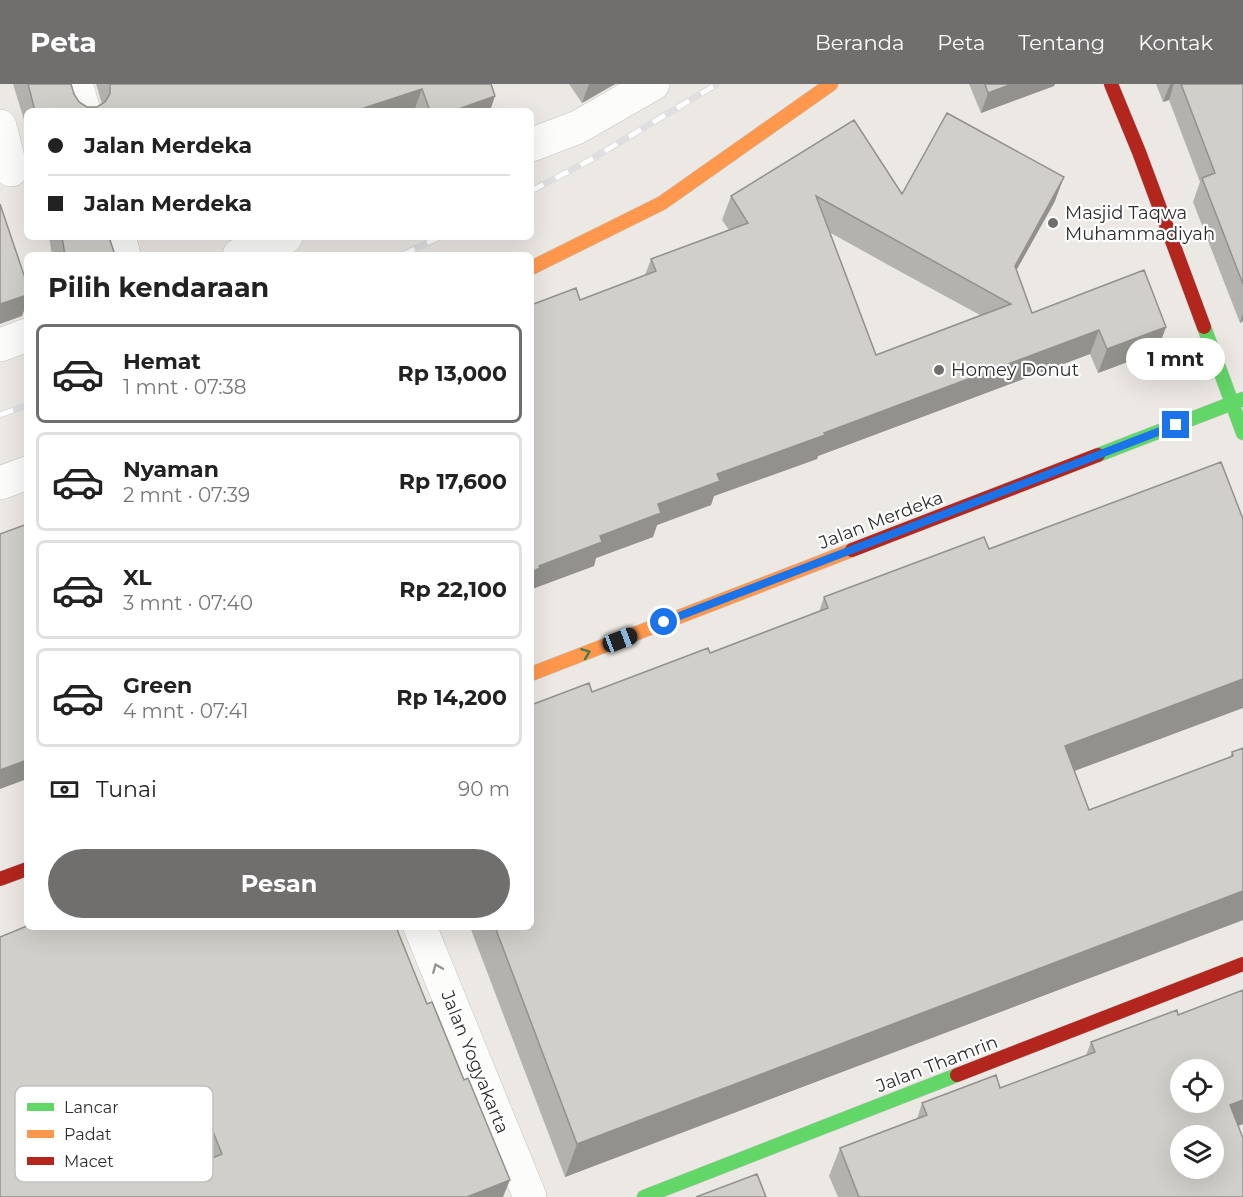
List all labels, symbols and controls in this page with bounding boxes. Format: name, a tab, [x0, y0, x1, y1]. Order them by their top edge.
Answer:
text: Peta	[30, 25, 97, 59]
text: Beranda	[815, 30, 904, 55]
text: Peta	[937, 30, 985, 55]
text: Tentang	[1018, 30, 1105, 55]
text: Kontak	[1138, 30, 1213, 55]
text: Jalan Merdeka	[84, 132, 252, 159]
text: Jalan Merdeka	[84, 190, 252, 217]
place label: Masjid Taqwa Muhammadiyah	[1065, 202, 1215, 245]
marker: Masjid Taqwa Muhammadiyah	[1046, 216, 1060, 230]
text: Pilih kendaraan	[48, 271, 269, 304]
callout: 1 mnt	[1126, 338, 1226, 380]
icon: car	[51, 347, 105, 401]
text: 1 mnt	[1147, 347, 1204, 371]
text: Hemat	[123, 348, 201, 375]
place label: Homey Donut	[951, 359, 1079, 381]
text: Rp 13,000	[397, 360, 507, 387]
marker: Homey Donut	[932, 363, 946, 377]
text: 1 mnt · 07:38	[123, 375, 247, 399]
route end	[1162, 411, 1189, 438]
icon: car	[51, 455, 105, 509]
text: Nyaman	[123, 456, 219, 483]
text: Rp 17,600	[399, 468, 507, 495]
text: 2 mnt · 07:39	[123, 483, 250, 507]
street label: Jalan Merdeka	[815, 486, 946, 554]
icon: car	[51, 563, 105, 617]
text: XL	[123, 564, 152, 591]
text: Rp 22,100	[399, 576, 507, 603]
text: 3 mnt · 07:40	[123, 591, 253, 615]
route start	[650, 608, 677, 635]
car	[600, 625, 640, 655]
one-way arrow	[579, 648, 590, 660]
icon: car	[51, 671, 105, 725]
text: Green	[123, 672, 192, 699]
text: Rp 14,200	[396, 684, 507, 711]
text: 4 mnt · 07:41	[123, 699, 249, 723]
icon: cash	[48, 773, 81, 806]
text: Tunai	[96, 776, 157, 803]
text: 90 m	[458, 777, 510, 801]
button: Pesan	[48, 849, 510, 918]
one-way arrow	[432, 963, 444, 974]
street label: Jalan Yogyakarta	[436, 986, 514, 1137]
street label: Jalan Thamrin	[872, 1031, 1001, 1098]
map controls	[1170, 1059, 1224, 1179]
button: locate	[1170, 1059, 1224, 1113]
legend	[15, 1086, 213, 1182]
text: Lancar	[64, 1098, 119, 1117]
text: Padat	[64, 1125, 112, 1144]
button: layers	[1170, 1125, 1224, 1179]
text: Macet	[64, 1152, 114, 1171]

